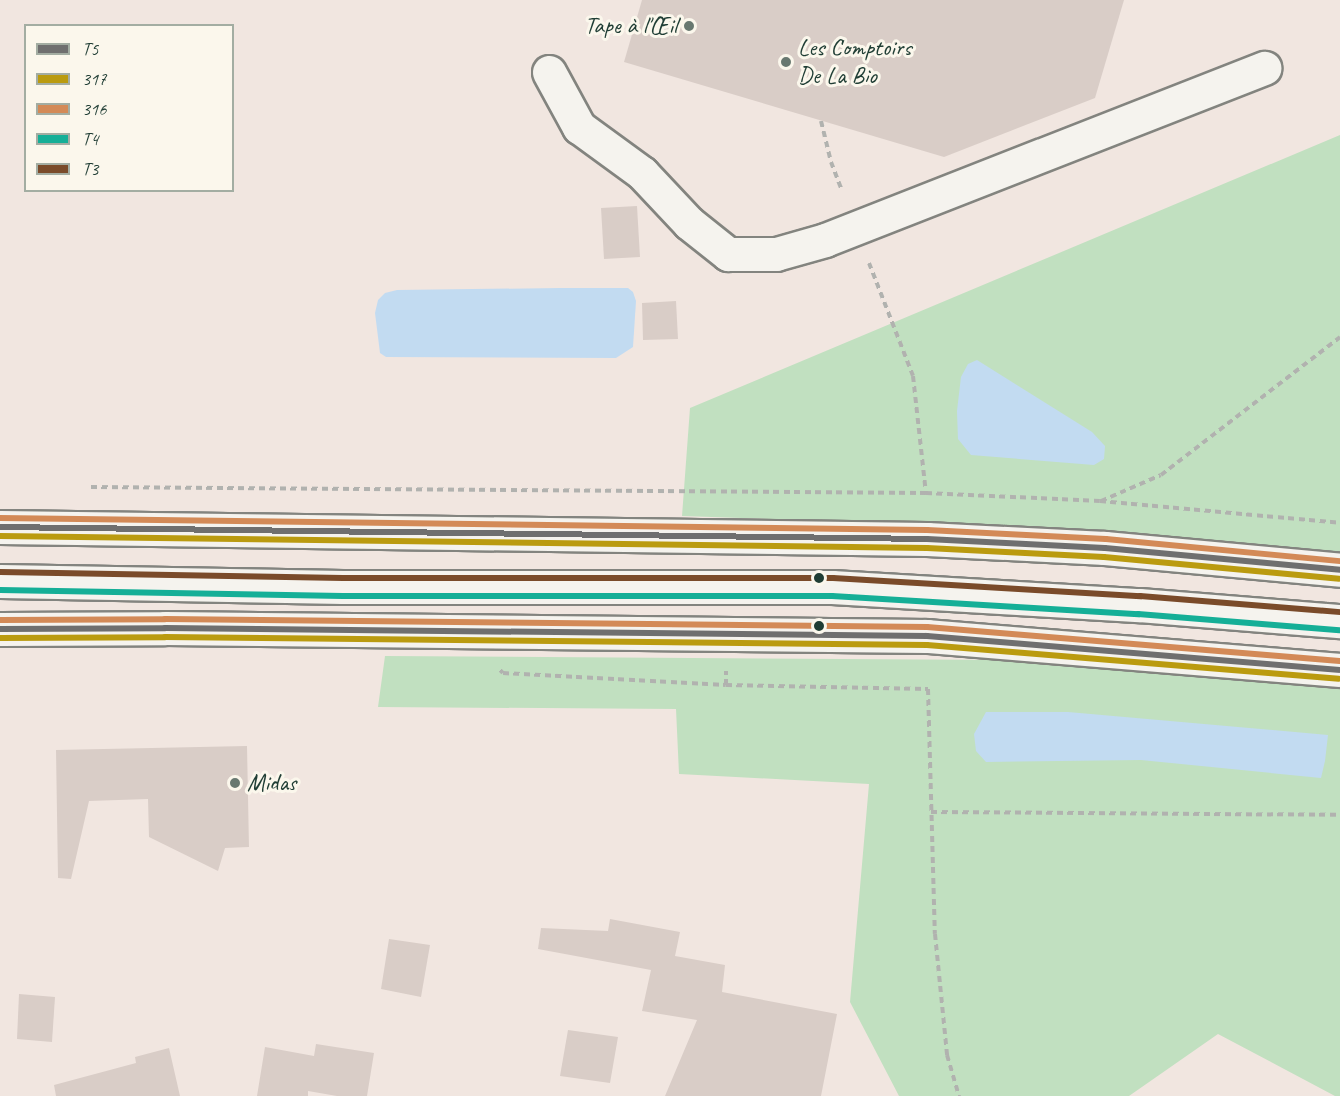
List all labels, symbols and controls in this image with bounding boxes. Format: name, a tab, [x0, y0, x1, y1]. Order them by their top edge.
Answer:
place label: Tape à l'Œil	[584, 12, 677, 40]
marker: Tape à l'Œil	[682, 19, 696, 33]
legend	[24, 24, 234, 192]
place label: Les Comptoirs De La Bio	[798, 34, 910, 90]
text: T5	[82, 38, 98, 60]
marker: Les Comptoirs De La Bio	[779, 55, 793, 69]
text: 317	[82, 68, 106, 90]
text: 316	[82, 98, 106, 120]
text: T4	[82, 128, 98, 150]
text: T3	[82, 158, 98, 180]
unlabelled marker	[813, 572, 825, 584]
unlabelled marker	[813, 620, 825, 632]
place label: Midas	[247, 769, 296, 797]
marker: Midas	[228, 776, 242, 790]

